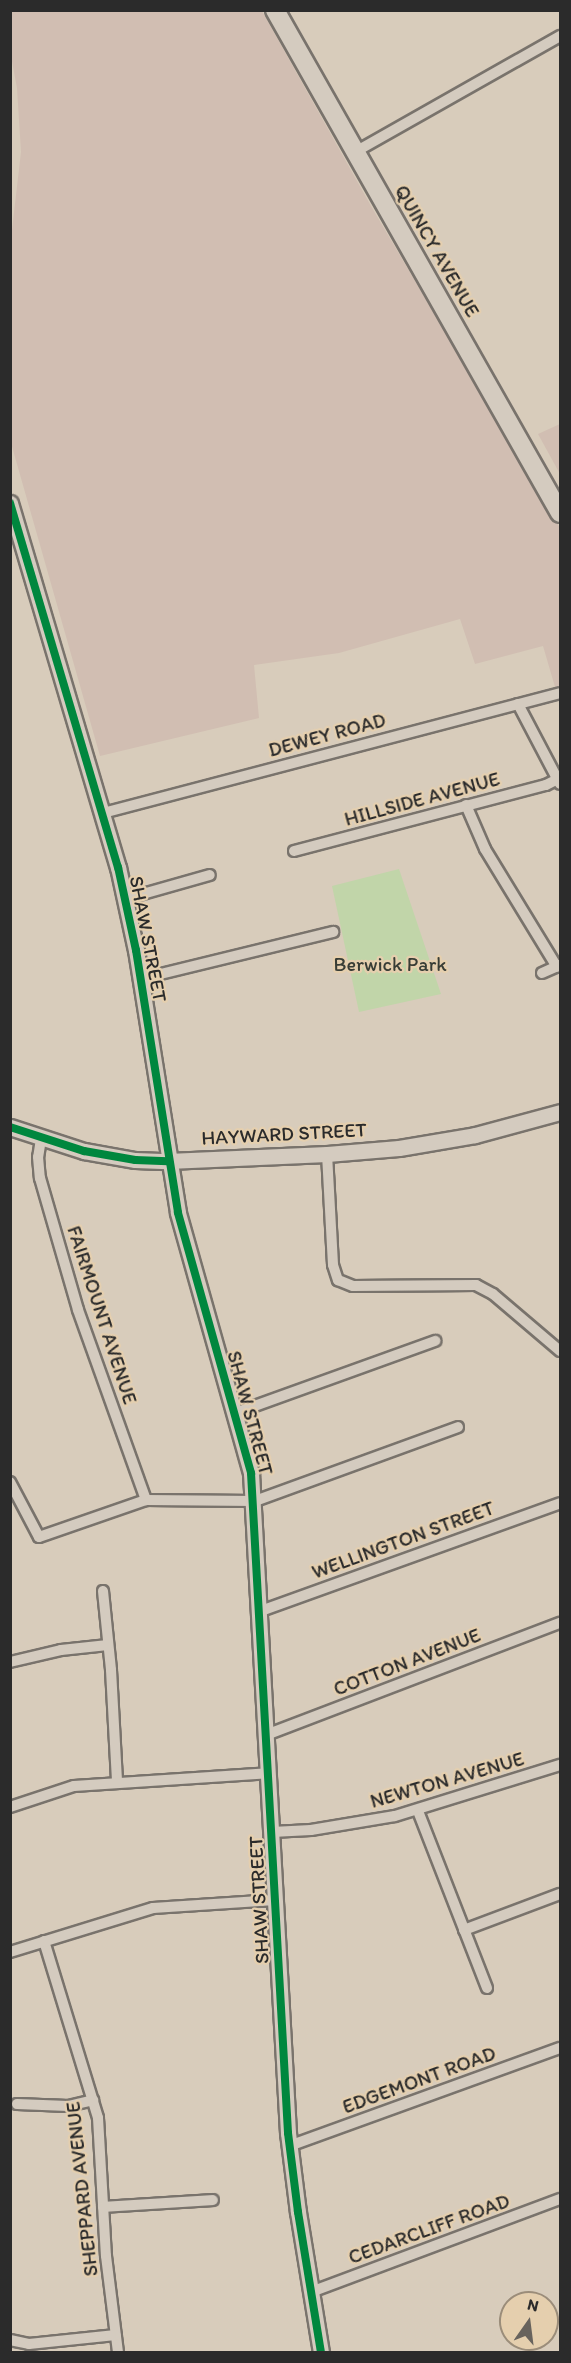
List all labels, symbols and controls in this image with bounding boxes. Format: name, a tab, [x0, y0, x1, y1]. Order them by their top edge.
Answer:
street label: QUINCY AVENUE	[390, 181, 484, 321]
street label: DEWEY ROAD	[266, 708, 388, 762]
street label: HILLSIDE AVENUE	[342, 767, 502, 831]
street label: SHAW STREET	[124, 874, 172, 1004]
park label: Berwick Park	[334, 952, 446, 976]
street label: HAYWARD STREET	[201, 1118, 367, 1150]
street label: FAIRMOUNT AVENUE	[62, 1223, 142, 1407]
street label: SHAW STREET	[222, 1348, 278, 1478]
street label: WELLINGTON STREET	[308, 1496, 498, 1584]
street label: COTTON AVENUE	[330, 1623, 484, 1701]
street label: NEWTON AVENUE	[368, 1747, 526, 1813]
street label: SHAW STREET	[244, 1836, 274, 1964]
street label: EDGEMONT ROAD	[339, 2041, 499, 2119]
street label: SHEPPARD AVENUE	[61, 2101, 103, 2277]
street label: CEDARCLIFF ROAD	[345, 2189, 513, 2269]
north arrow	[499, 2291, 559, 2351]
text: N	[525, 2294, 541, 2316]

